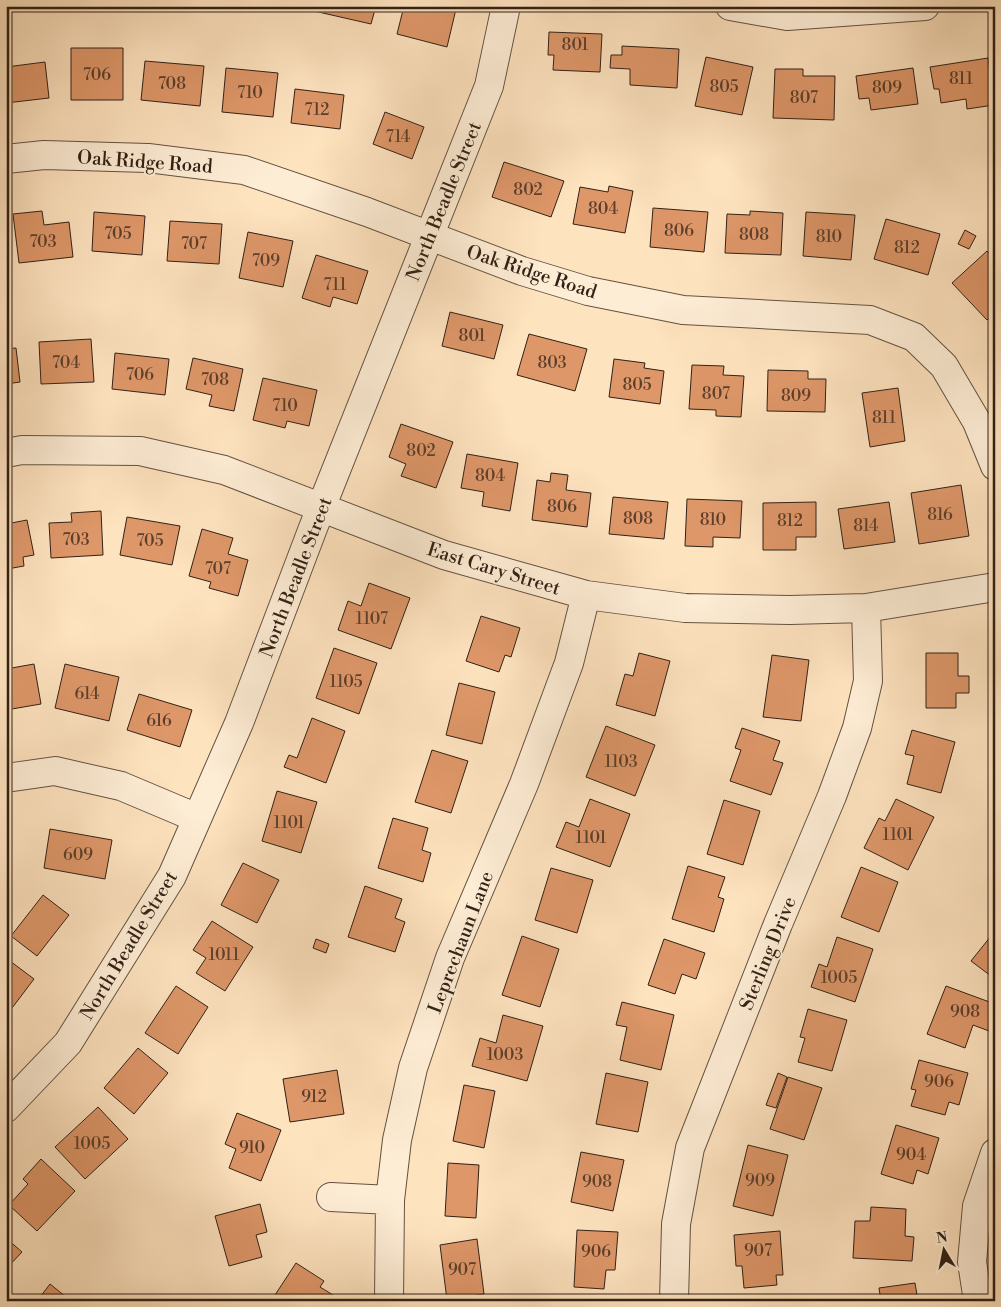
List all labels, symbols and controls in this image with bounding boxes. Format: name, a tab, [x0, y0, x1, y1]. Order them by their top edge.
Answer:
house number: 801	[562, 35, 588, 55]
house number: 706	[83, 65, 111, 85]
house number: 811	[949, 69, 973, 89]
house number: 708	[158, 74, 186, 94]
house number: 805	[709, 77, 739, 97]
house number: 809	[872, 78, 902, 98]
house number: 710	[237, 83, 263, 103]
house number: 807	[790, 88, 818, 108]
house number: 712	[305, 100, 329, 120]
street label: North Beadle Street	[401, 118, 487, 285]
house number: 714	[386, 127, 411, 147]
street label: Oak Ridge Road	[76, 145, 214, 179]
house number: 802	[513, 180, 543, 200]
house number: 804	[588, 199, 618, 219]
house number: 806	[664, 221, 694, 241]
house number: 705	[104, 224, 132, 244]
house number: 808	[739, 225, 769, 245]
house number: 810	[816, 227, 842, 247]
house number: 703	[29, 232, 57, 252]
house number: 707	[181, 234, 207, 254]
house number: 812	[894, 238, 920, 258]
street label: Oak Ridge Road	[463, 240, 600, 304]
house number: 709	[252, 251, 280, 271]
house number: 711	[324, 275, 347, 295]
house number: 801	[459, 326, 485, 346]
house number: 704	[52, 353, 80, 373]
house number: 803	[537, 353, 567, 373]
house number: 706	[126, 365, 154, 385]
house number: 708	[201, 370, 229, 390]
house number: 805	[622, 375, 652, 395]
house number: 807	[702, 384, 730, 404]
house number: 809	[781, 386, 811, 406]
house number: 710	[272, 396, 298, 416]
house number: 811	[872, 408, 896, 428]
house number: 802	[406, 441, 436, 461]
house number: 804	[475, 466, 505, 486]
street label: North Beadle Street	[254, 494, 338, 661]
house number: 806	[547, 497, 577, 517]
house number: 816	[927, 505, 953, 525]
house number: 808	[623, 509, 653, 529]
house number: 810	[700, 510, 726, 530]
house number: 812	[777, 511, 803, 531]
house number: 814	[853, 516, 879, 536]
house number: 703	[62, 530, 90, 550]
house number: 705	[136, 531, 164, 551]
street label: East Cary Street	[424, 537, 564, 601]
house number: 707	[205, 559, 231, 579]
house number: 1107	[356, 609, 388, 629]
house number: 1105	[329, 672, 363, 692]
house number: 614	[74, 684, 100, 704]
house number: 616	[146, 711, 172, 731]
house number: 1103	[604, 752, 638, 772]
house number: 1101	[274, 813, 304, 833]
house number: 1101	[883, 825, 913, 845]
house number: 1101	[576, 828, 606, 848]
house number: 609	[63, 845, 93, 865]
street label: North Beadle Street	[75, 866, 183, 1024]
street label: Leprechaun Lane	[423, 868, 499, 1017]
street label: Sterling Drive	[734, 893, 802, 1014]
house number: 1011	[209, 945, 239, 965]
house number: 1005	[821, 968, 857, 988]
house number: 908	[950, 1002, 980, 1022]
house number: 1003	[487, 1045, 523, 1065]
house number: 906	[924, 1072, 954, 1092]
house number: 912	[301, 1087, 327, 1107]
house number: 1005	[74, 1134, 110, 1154]
house number: 910	[239, 1138, 265, 1158]
house number: 904	[896, 1145, 926, 1165]
house number: 909	[745, 1171, 775, 1191]
house number: 908	[582, 1172, 612, 1192]
north arrow	[918, 1224, 968, 1274]
text: N	[935, 1228, 949, 1248]
house number: 907	[744, 1241, 772, 1261]
house number: 906	[581, 1242, 611, 1262]
house number: 907	[448, 1260, 476, 1280]

